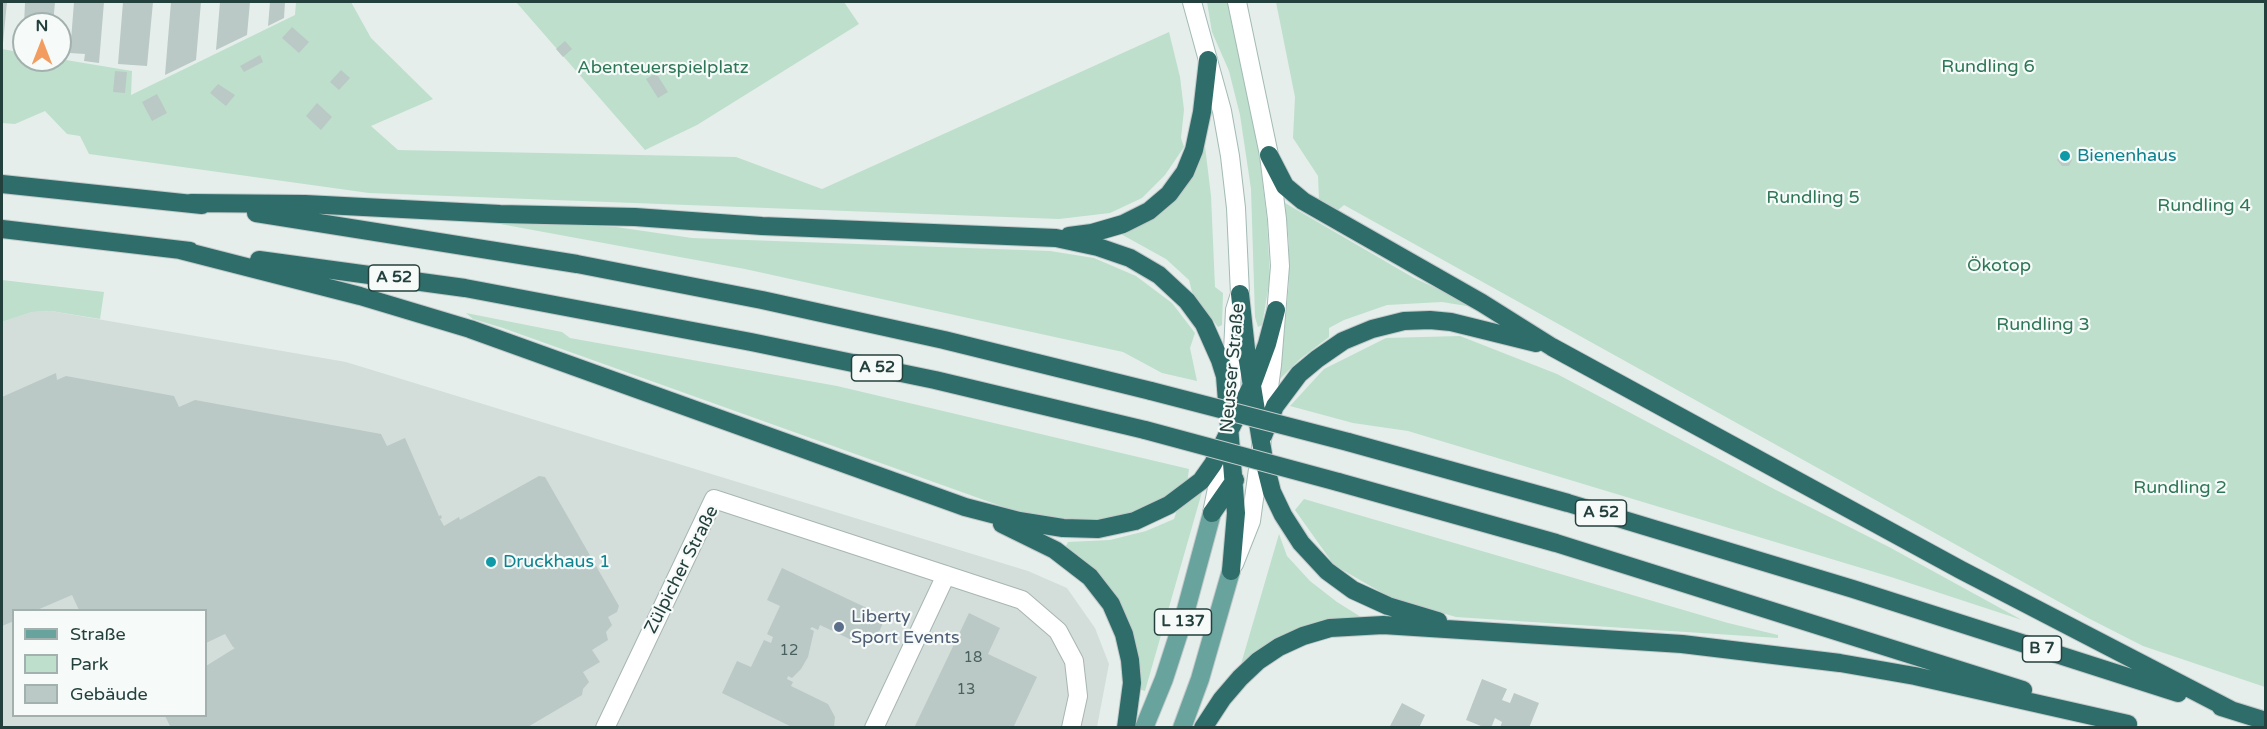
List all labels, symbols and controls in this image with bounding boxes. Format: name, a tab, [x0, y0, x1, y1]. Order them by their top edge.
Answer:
north arrow	[12, 12, 72, 72]
text: N	[36, 16, 48, 36]
park label: Rundling 6	[1941, 56, 2035, 78]
park label: Abenteuerspielplatz	[577, 57, 749, 79]
place label: Bienenhaus	[2077, 145, 2177, 167]
marker: Bienenhaus	[2058, 149, 2072, 163]
park label: Rundling 5	[1766, 187, 1860, 209]
park label: Rundling 4	[2157, 195, 2251, 217]
park label: Ökotop	[1967, 255, 2031, 277]
road number: A 52	[368, 265, 420, 291]
street label: Neusser Straße	[1217, 302, 1249, 434]
park label: Rundling 3	[1996, 314, 2090, 336]
road number: A 52	[852, 355, 902, 381]
park label: Rundling 2	[2133, 477, 2227, 499]
road number: A 52	[1576, 500, 1626, 526]
street label: Zülpicher Straße	[640, 502, 724, 638]
place label: Druckhaus 1	[503, 551, 610, 573]
marker: Druckhaus 1	[484, 555, 498, 569]
place label: Liberty Sport Events	[851, 606, 960, 648]
legend	[12, 609, 207, 717]
road number: L 137	[1154, 609, 1212, 635]
marker: Liberty Sport Events	[832, 620, 846, 634]
text: Straße	[70, 623, 126, 645]
road number: B 7	[2022, 636, 2062, 662]
house number: 12	[780, 642, 798, 660]
house number: 18	[964, 649, 982, 667]
text: Park	[70, 653, 108, 675]
house number: 13	[957, 681, 975, 699]
text: Gebäude	[70, 683, 148, 705]

